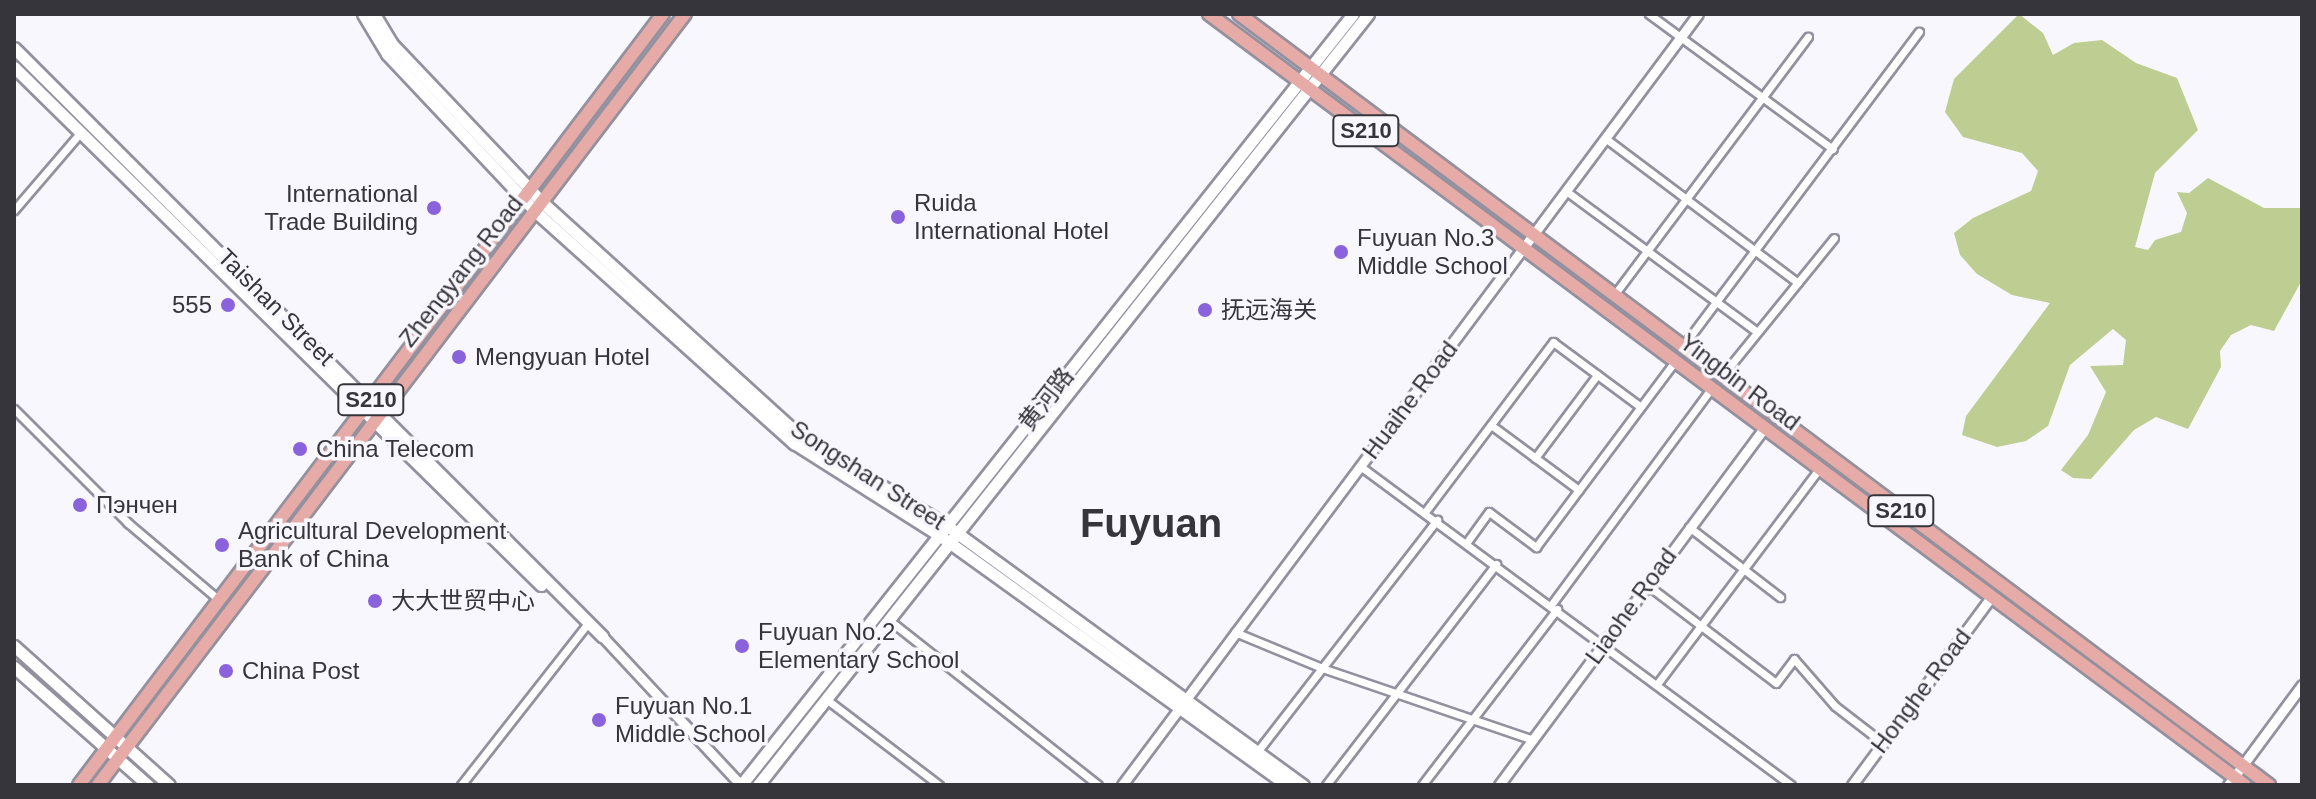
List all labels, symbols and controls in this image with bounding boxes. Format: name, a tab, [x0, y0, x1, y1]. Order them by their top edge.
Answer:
road number: S210	[1332, 113, 1400, 149]
place label: International Trade Building	[264, 180, 418, 236]
place label: Ruida International Hotel	[914, 189, 1109, 245]
street label: Zhengyang Road	[393, 190, 529, 352]
marker: International Trade Building	[425, 199, 443, 217]
marker: Ruida International Hotel	[889, 208, 907, 226]
place label: Fuyuan No.3 Middle School	[1357, 224, 1508, 280]
street label: Taishan Street	[212, 243, 340, 371]
marker: Fuyuan No.3 Middle School	[1332, 243, 1350, 261]
place label: 555	[172, 291, 212, 319]
marker: 555	[219, 296, 237, 314]
place label: 抚远海关	[1221, 296, 1317, 324]
marker: 抚远海关	[1196, 301, 1214, 319]
street label: Yingbin Road	[1674, 327, 1806, 437]
street label: Huaihe Road	[1356, 335, 1464, 465]
place label: Mengyuan Hotel	[475, 343, 650, 371]
marker: Mengyuan Hotel	[450, 348, 468, 366]
street label: 黄河路	[1012, 362, 1080, 436]
road number: S210	[337, 382, 405, 418]
street label: Songshan Street	[785, 414, 951, 536]
place label: China Telecom	[316, 435, 475, 463]
marker: China Telecom	[291, 440, 309, 458]
place label: Пэнчен	[96, 491, 178, 519]
road number: S210	[1867, 493, 1935, 529]
marker: Пэнчен	[71, 496, 89, 514]
district label: Fuyuan	[1080, 499, 1222, 547]
place label: Agricultural Development Bank of China	[238, 517, 506, 573]
marker: Agricultural Development Bank of China	[213, 536, 231, 554]
street label: Liaohe Road	[1579, 542, 1683, 670]
place label: 大大世贸中心	[391, 587, 535, 615]
marker: 大大世贸中心	[366, 592, 384, 610]
place label: Fuyuan No.2 Elementary School	[758, 618, 959, 674]
street label: Honghe Road	[1865, 623, 1977, 759]
marker: Fuyuan No.2 Elementary School	[733, 637, 751, 655]
place label: China Post	[242, 657, 359, 685]
marker: China Post	[217, 662, 235, 680]
place label: Fuyuan No.1 Middle School	[615, 692, 766, 748]
marker: Fuyuan No.1 Middle School	[590, 711, 608, 729]

